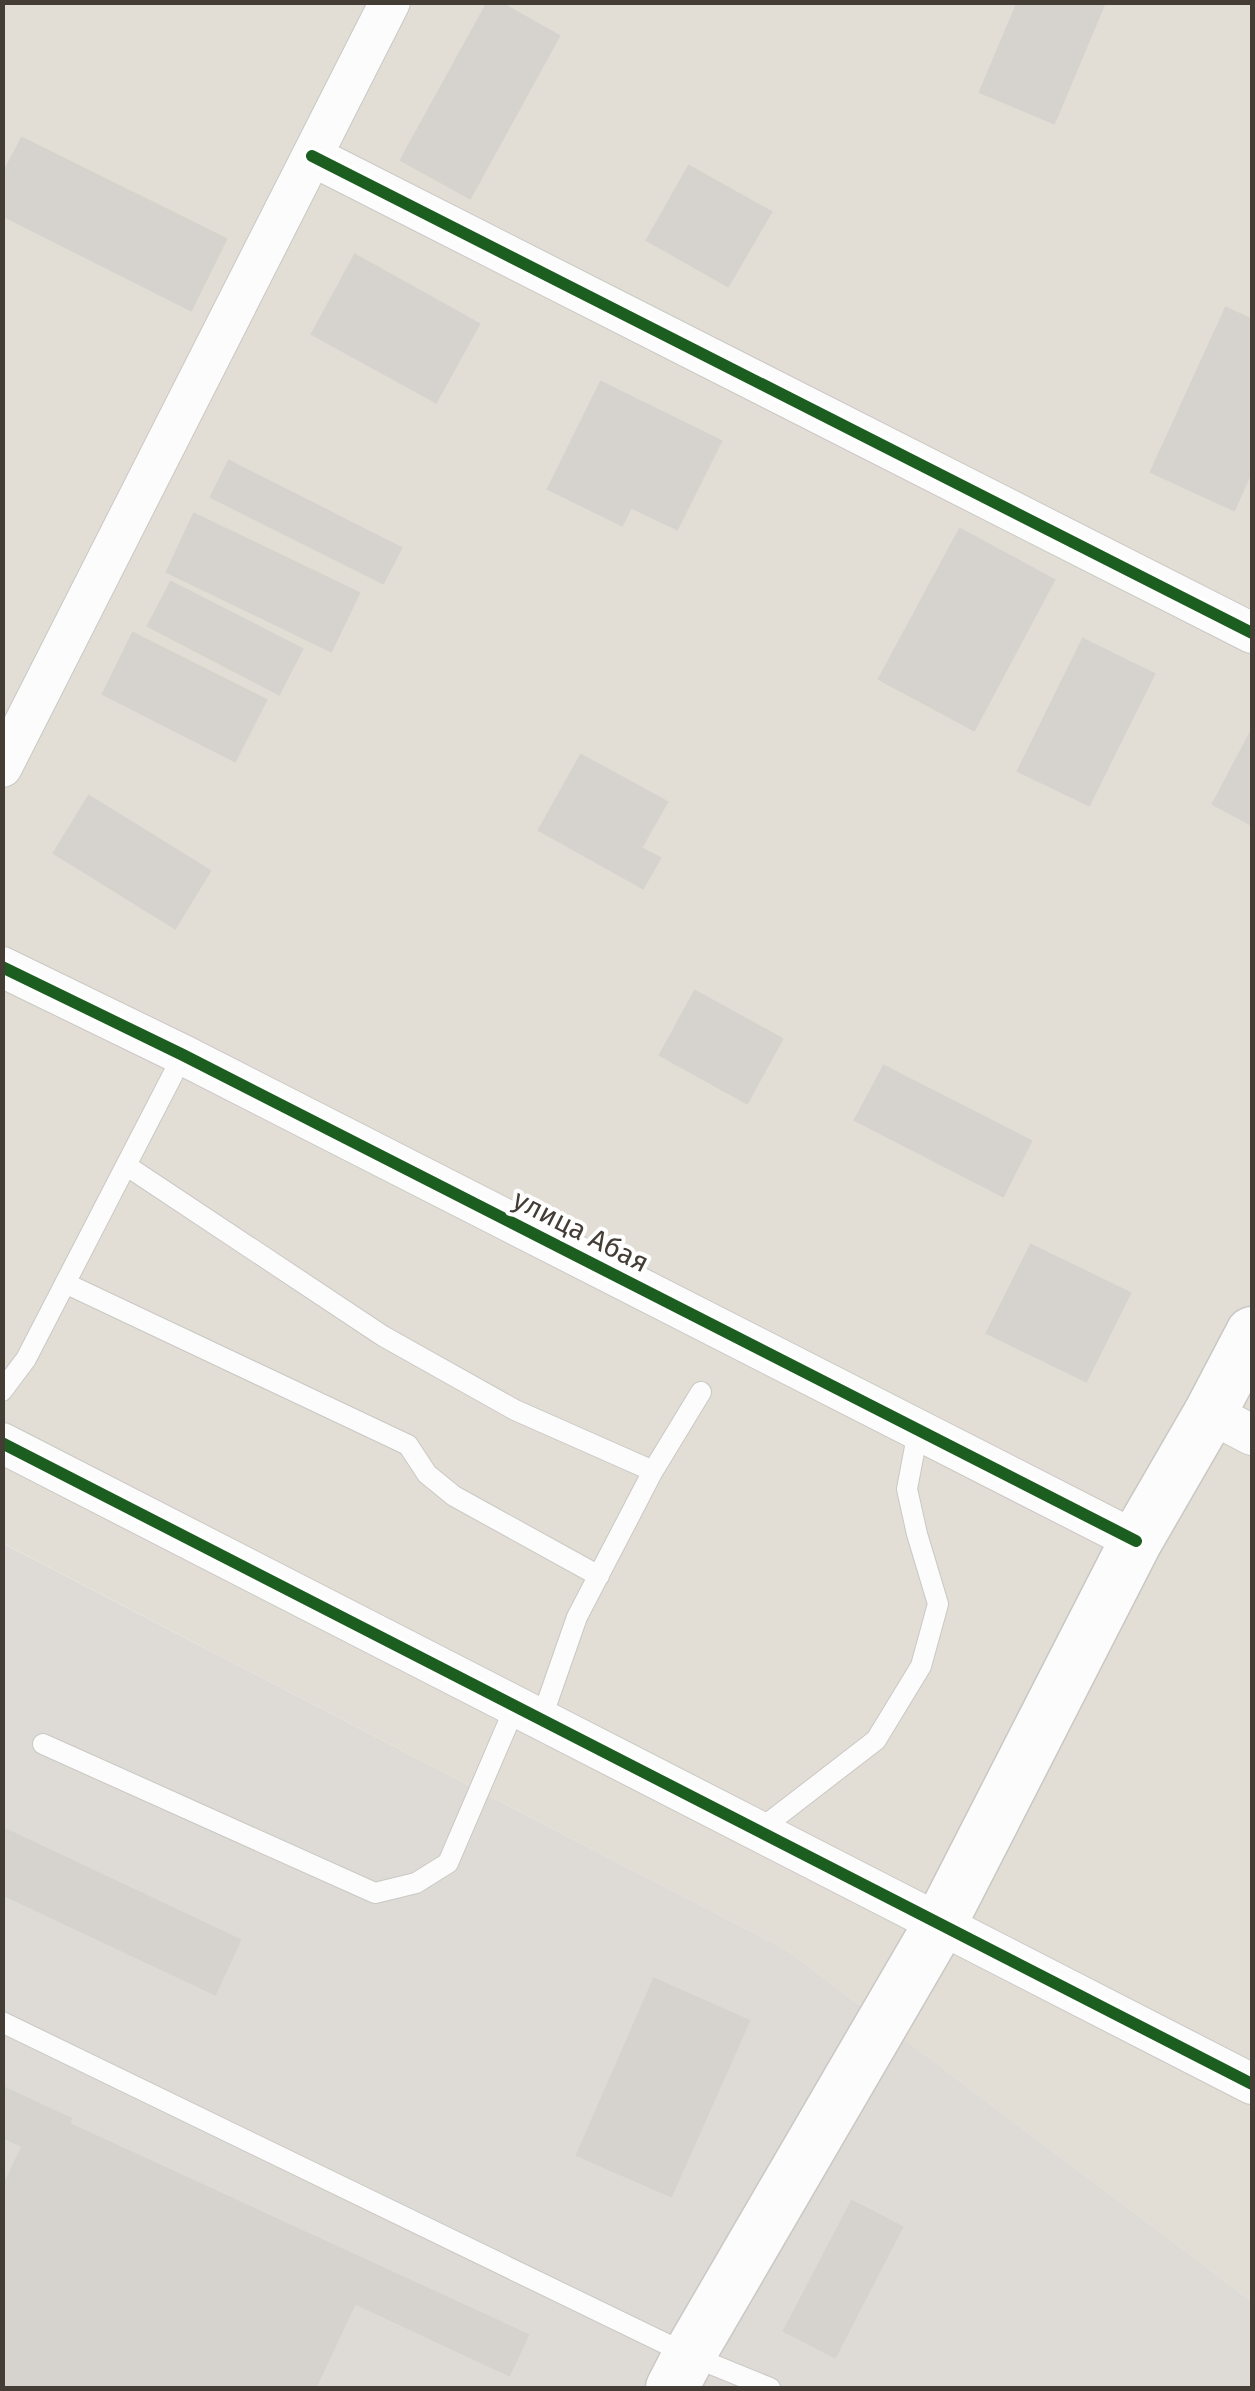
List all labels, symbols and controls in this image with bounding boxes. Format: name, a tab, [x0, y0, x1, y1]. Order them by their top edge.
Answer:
street label: улица Абая	[508, 1183, 654, 1279]

